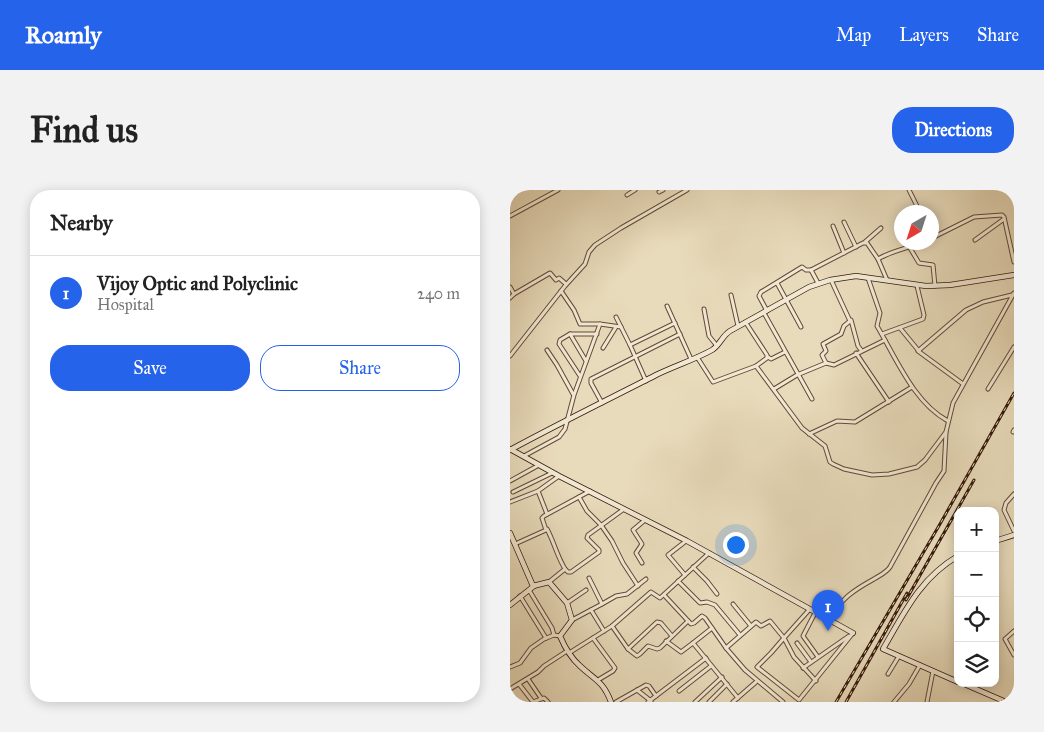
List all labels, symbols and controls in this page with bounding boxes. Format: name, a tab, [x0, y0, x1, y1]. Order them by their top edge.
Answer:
text: Roamly	[25, 20, 102, 50]
text: Map	[836, 24, 871, 46]
text: Layers	[899, 24, 949, 46]
text: Share	[977, 24, 1019, 46]
button: Directions	[892, 107, 1014, 153]
text: Find us	[30, 109, 138, 152]
north arrow	[894, 205, 939, 250]
text: Nearby	[50, 210, 113, 236]
text: Vijoy Optic and Polyclinic	[97, 272, 298, 295]
text: 1	[63, 284, 69, 303]
text: 240 m	[417, 284, 460, 303]
text: Hospital	[97, 295, 154, 314]
button: Save	[50, 345, 250, 391]
button: Share	[260, 345, 460, 391]
map controls	[954, 507, 999, 687]
button: +	[954, 507, 999, 552]
your location	[723, 532, 749, 558]
button: −	[954, 552, 999, 597]
pin: 1	[812, 590, 844, 631]
button: locate	[954, 597, 999, 642]
button: layers	[954, 642, 999, 687]

